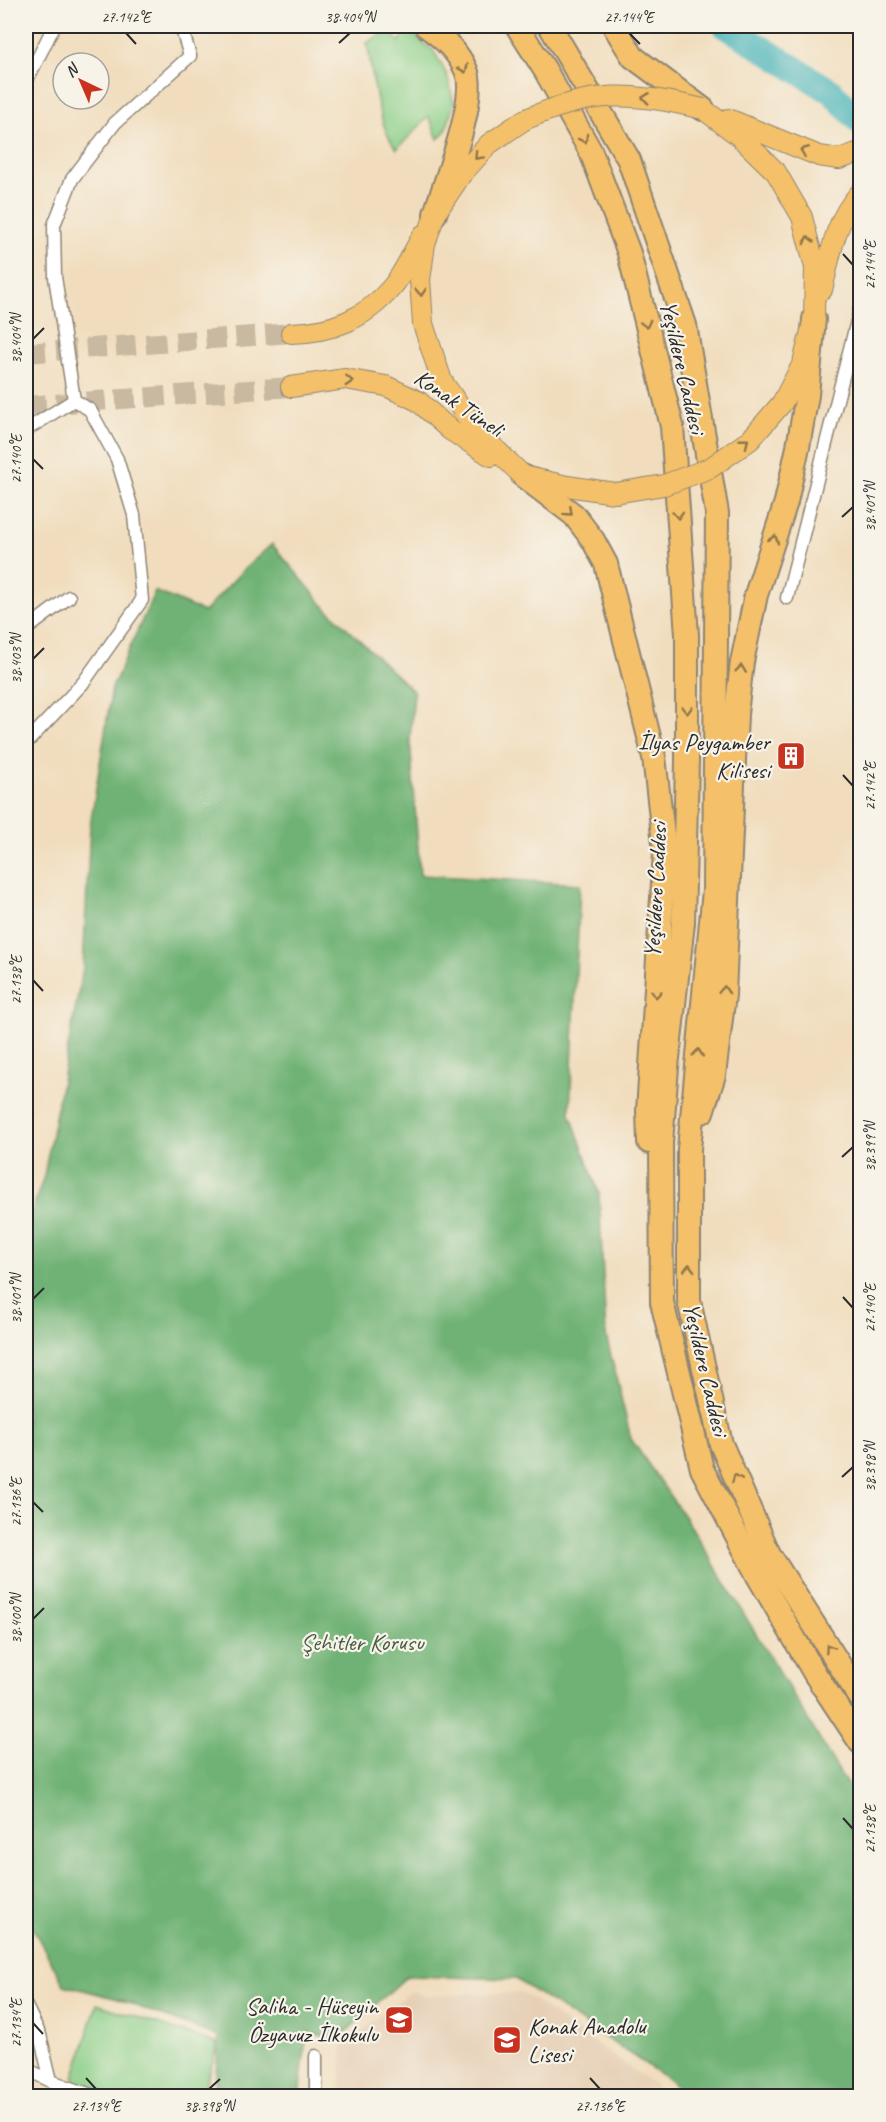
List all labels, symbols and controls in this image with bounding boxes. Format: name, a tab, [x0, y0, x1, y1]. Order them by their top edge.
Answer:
text: 27.142°E	[102, 8, 153, 27]
text: 38.404°N	[325, 8, 378, 27]
text: 27.144°E	[605, 8, 656, 27]
north arrow	[51, 51, 111, 111]
text: N	[61, 58, 84, 82]
one-way arrow	[457, 62, 469, 73]
one-way arrow	[641, 92, 651, 104]
one-way arrow	[577, 133, 588, 144]
one-way arrow	[799, 146, 810, 158]
one-way arrow	[475, 149, 486, 160]
one-way arrow	[802, 235, 815, 245]
text: 27.144°E	[861, 238, 880, 289]
one-way arrow	[414, 287, 427, 296]
street label: Yeşildere Caddesi	[653, 297, 714, 440]
text: 38.404°N	[7, 311, 26, 364]
one-way arrow	[639, 318, 652, 328]
street label: Konak Tüneli	[409, 362, 511, 445]
one-way arrow	[345, 374, 354, 387]
text: 27.140°E	[7, 432, 26, 483]
one-way arrow	[738, 439, 749, 450]
text: 38.401°N	[861, 479, 880, 532]
one-way arrow	[562, 505, 573, 516]
one-way arrow	[671, 511, 684, 520]
one-way arrow	[766, 534, 779, 545]
text: 38.403°N	[7, 631, 26, 684]
one-way arrow	[734, 665, 747, 674]
one-way arrow	[681, 705, 693, 714]
place label: İlyas Peygamber Kilisesi	[638, 727, 773, 785]
building icon: İlyas Peygamber Kilisesi	[775, 740, 807, 772]
text: 27.142°E	[861, 759, 880, 810]
street label: Yeşildere Caddesi	[636, 818, 674, 959]
text: 27.138°E	[7, 953, 26, 1004]
one-way arrow	[717, 985, 730, 994]
one-way arrow	[649, 989, 662, 998]
one-way arrow	[691, 1048, 704, 1057]
text: 38.399°N	[861, 1119, 880, 1172]
one-way arrow	[683, 1264, 695, 1273]
text: 38.401°N	[7, 1271, 26, 1324]
text: 27.140°E	[861, 1281, 880, 1332]
street label: Yeşildere Caddesi	[676, 1299, 737, 1442]
text: 38.398°N	[861, 1439, 880, 1492]
one-way arrow	[731, 1473, 743, 1484]
text: 27.136°E	[7, 1475, 26, 1526]
text: 38.400°N	[7, 1591, 26, 1644]
park label: Şehitler Korusu	[300, 1627, 426, 1657]
one-way arrow	[825, 1644, 836, 1655]
text: 27.138°E	[861, 1802, 880, 1853]
place label: Saliha - Hüseyin Özyavuz İlkokulu	[246, 1991, 380, 2049]
text: 27.134°E	[7, 1996, 26, 2047]
school or university icon: Saliha - Hüseyin Özyavuz İlkokulu	[383, 2004, 415, 2036]
place label: Konak Anadolu Lisesi	[528, 2011, 648, 2069]
school or university icon: Konak Anadolu Lisesi	[491, 2024, 523, 2056]
text: 27.134°E	[72, 2097, 123, 2116]
text: 38.398°N	[184, 2097, 237, 2116]
text: 27.136°E	[576, 2097, 627, 2116]

